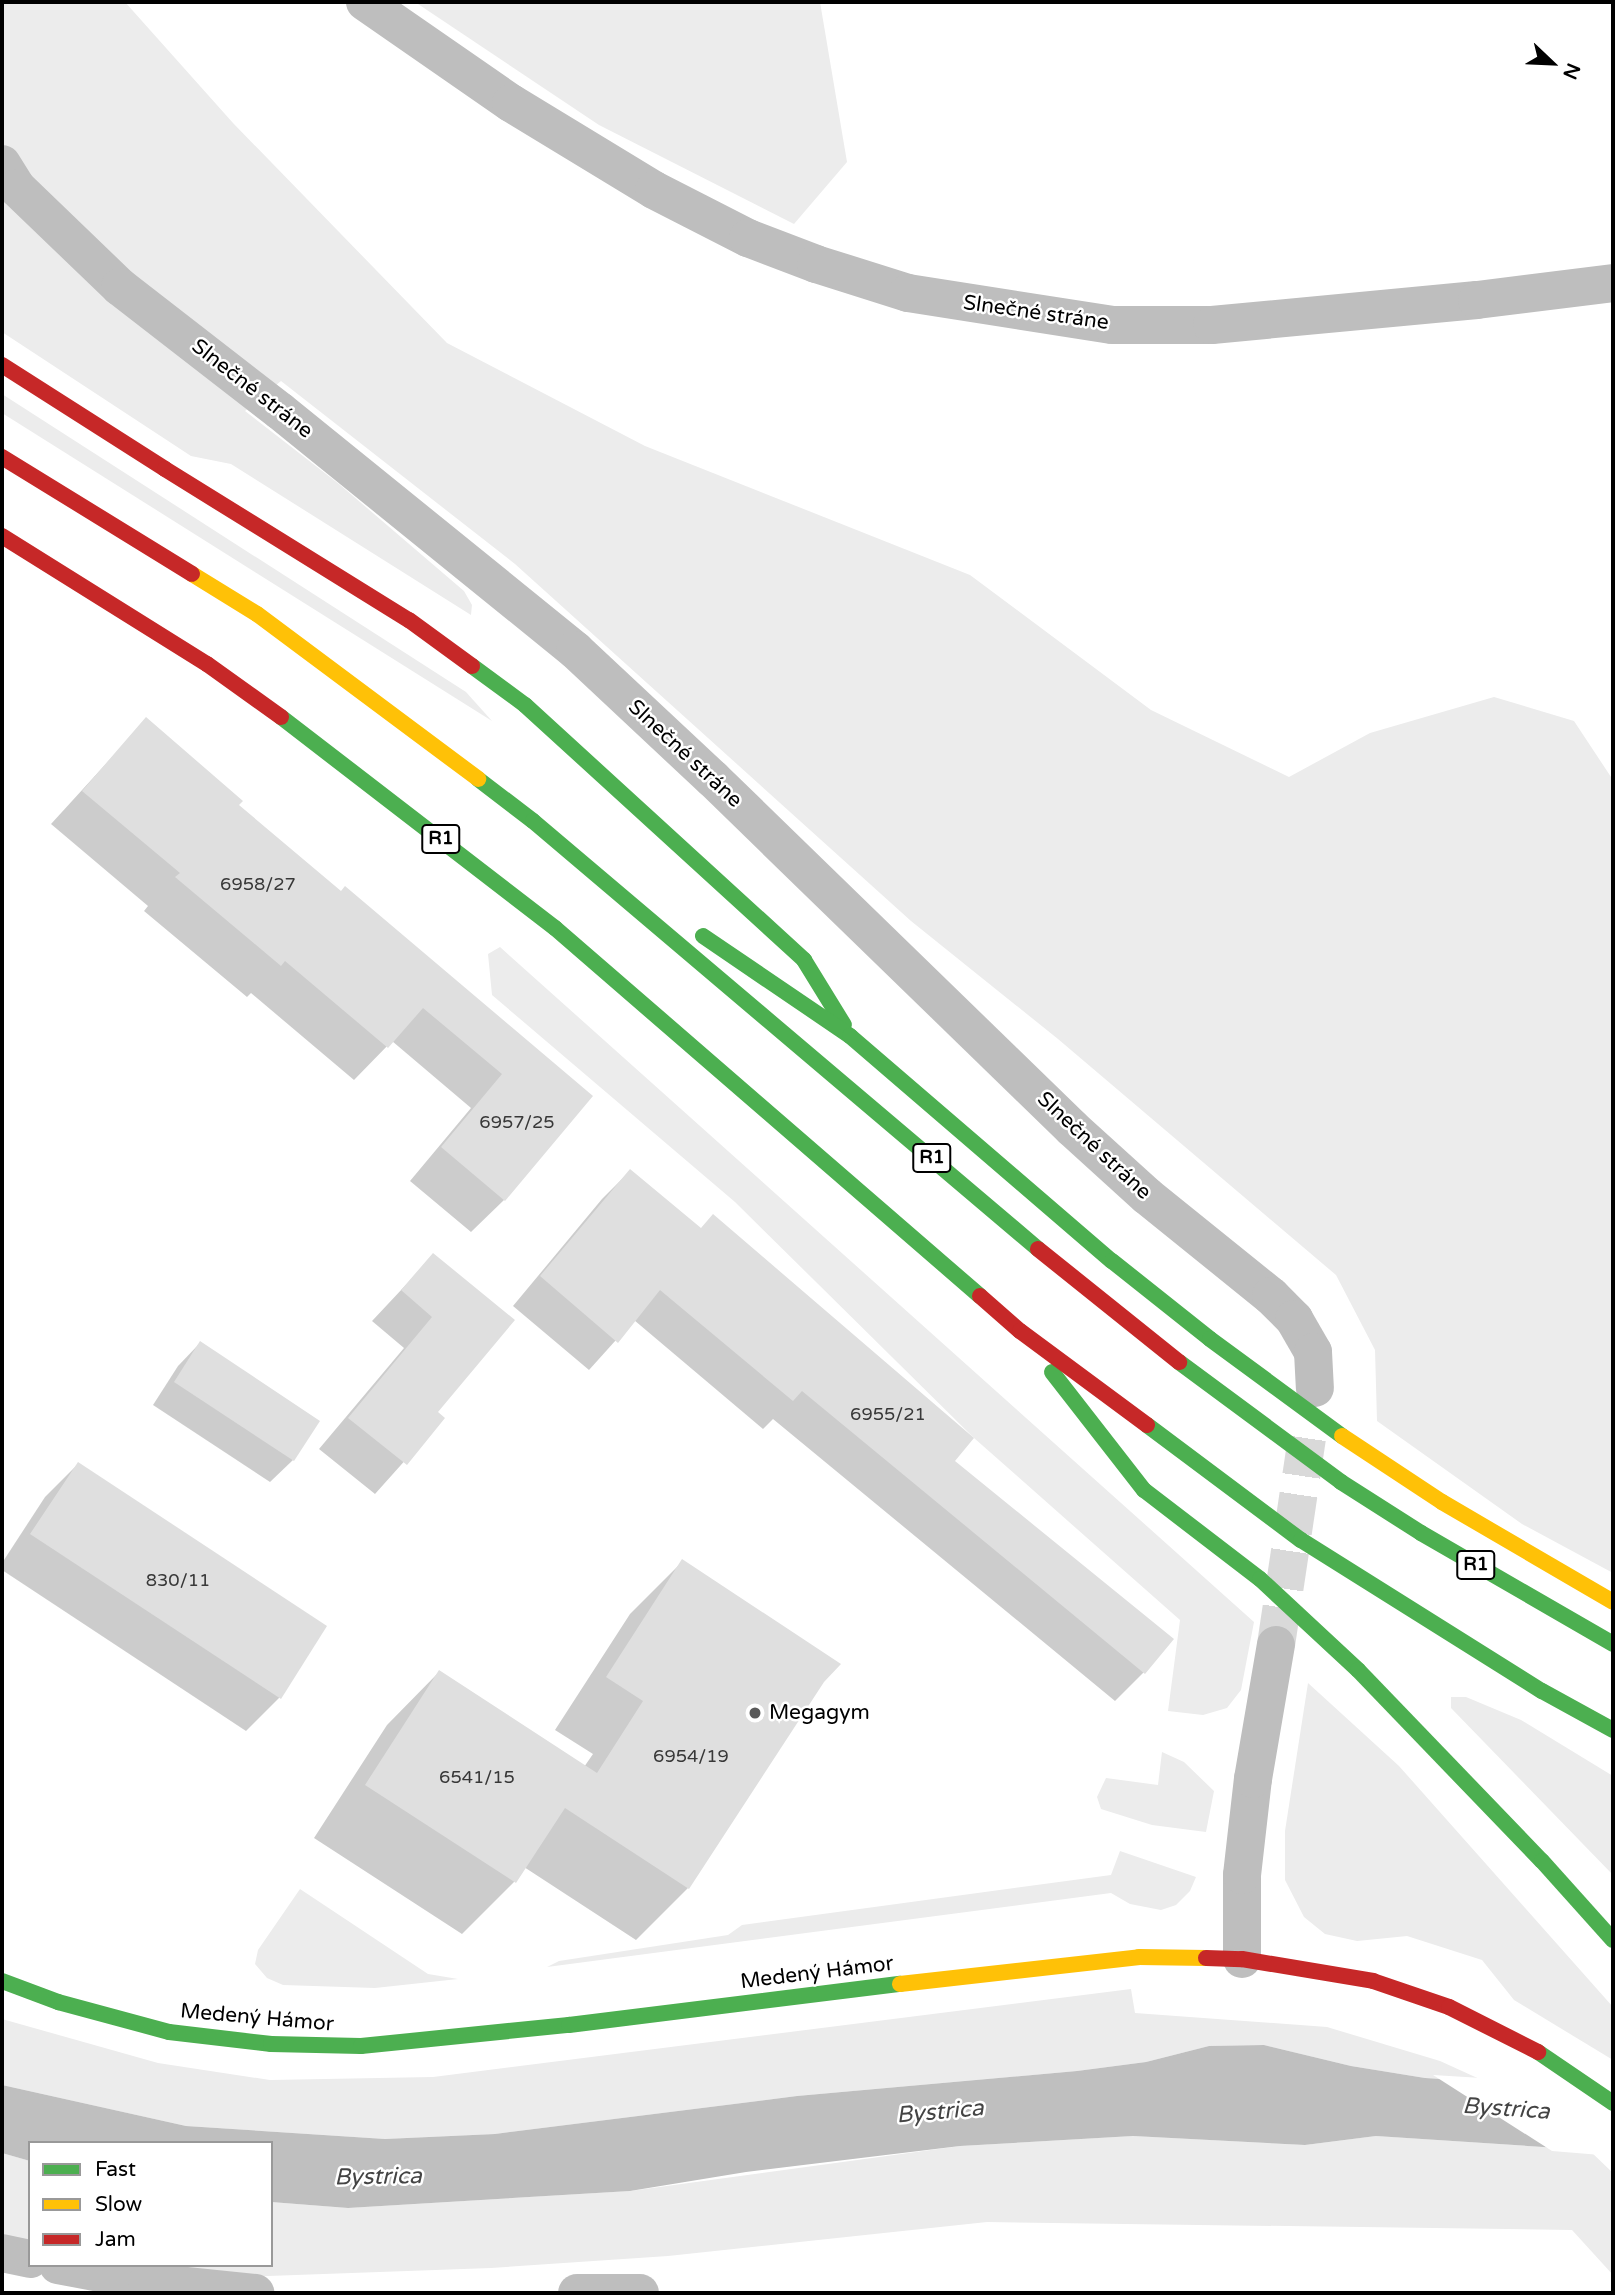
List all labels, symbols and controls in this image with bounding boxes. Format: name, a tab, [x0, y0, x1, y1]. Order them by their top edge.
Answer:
north arrow	[1517, 28, 1587, 98]
text: N	[1558, 60, 1584, 83]
street label: Slnečné stráne	[962, 290, 1110, 336]
street label: Slnečné stráne	[187, 334, 317, 444]
street label: Slnečné stráne	[623, 695, 747, 813]
road number: R1	[420, 824, 462, 854]
house number: 6958/27	[220, 873, 296, 895]
street label: Slnečné stráne	[1032, 1087, 1156, 1205]
house number: 6957/25	[479, 1111, 555, 1133]
road number: R1	[911, 1142, 953, 1174]
house number: 6955/21	[850, 1403, 926, 1425]
road number: R1	[1455, 1550, 1497, 1581]
house number: 830/11	[146, 1569, 210, 1591]
place label: Megagym	[769, 1700, 870, 1726]
marker: Megagym	[747, 1705, 763, 1721]
house number: 6954/19	[653, 1745, 729, 1767]
house number: 6541/15	[439, 1766, 515, 1788]
street label: Medený Hámor	[739, 1951, 895, 1995]
street label: Medený Hámor	[179, 1999, 335, 2037]
water label: Bystrica	[1461, 2092, 1551, 2126]
water label: Bystrica	[895, 2094, 985, 2130]
legend	[28, 2141, 273, 2267]
text: Fast	[95, 2157, 136, 2182]
water label: Bystrica	[334, 2162, 422, 2192]
text: Slow	[95, 2192, 142, 2217]
text: Jam	[95, 2227, 136, 2252]

